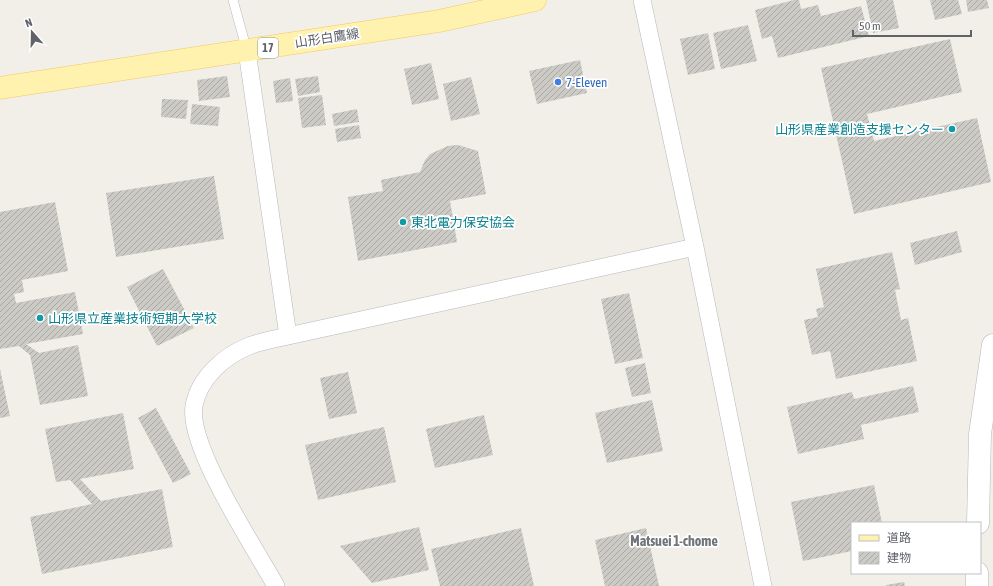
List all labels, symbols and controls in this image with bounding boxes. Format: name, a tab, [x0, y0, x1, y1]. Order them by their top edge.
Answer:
north arrow	[12, 12, 52, 52]
scale bar	[853, 12, 971, 38]
text: N	[23, 16, 34, 29]
text: 50 m	[859, 19, 881, 33]
street label: 山形白鷹線	[294, 26, 360, 50]
road number: 17	[258, 38, 278, 58]
place label: 7-Eleven	[566, 75, 607, 90]
marker: 7-Eleven	[553, 77, 563, 87]
place label: 山形県産業創造支援センター	[775, 122, 944, 137]
marker: 山形県産業創造支援センター	[947, 124, 957, 134]
place label: 東北電力保安協会	[411, 215, 515, 230]
marker: 東北電力保安協会	[398, 217, 408, 227]
place label: 山形県立産業技術短期大学校	[48, 311, 217, 326]
marker: 山形県立産業技術短期大学校	[35, 313, 45, 323]
legend	[851, 522, 981, 574]
text: 道路	[887, 531, 911, 545]
district label: Matsuei 1-chome	[630, 533, 718, 549]
text: 建物	[887, 551, 911, 565]

